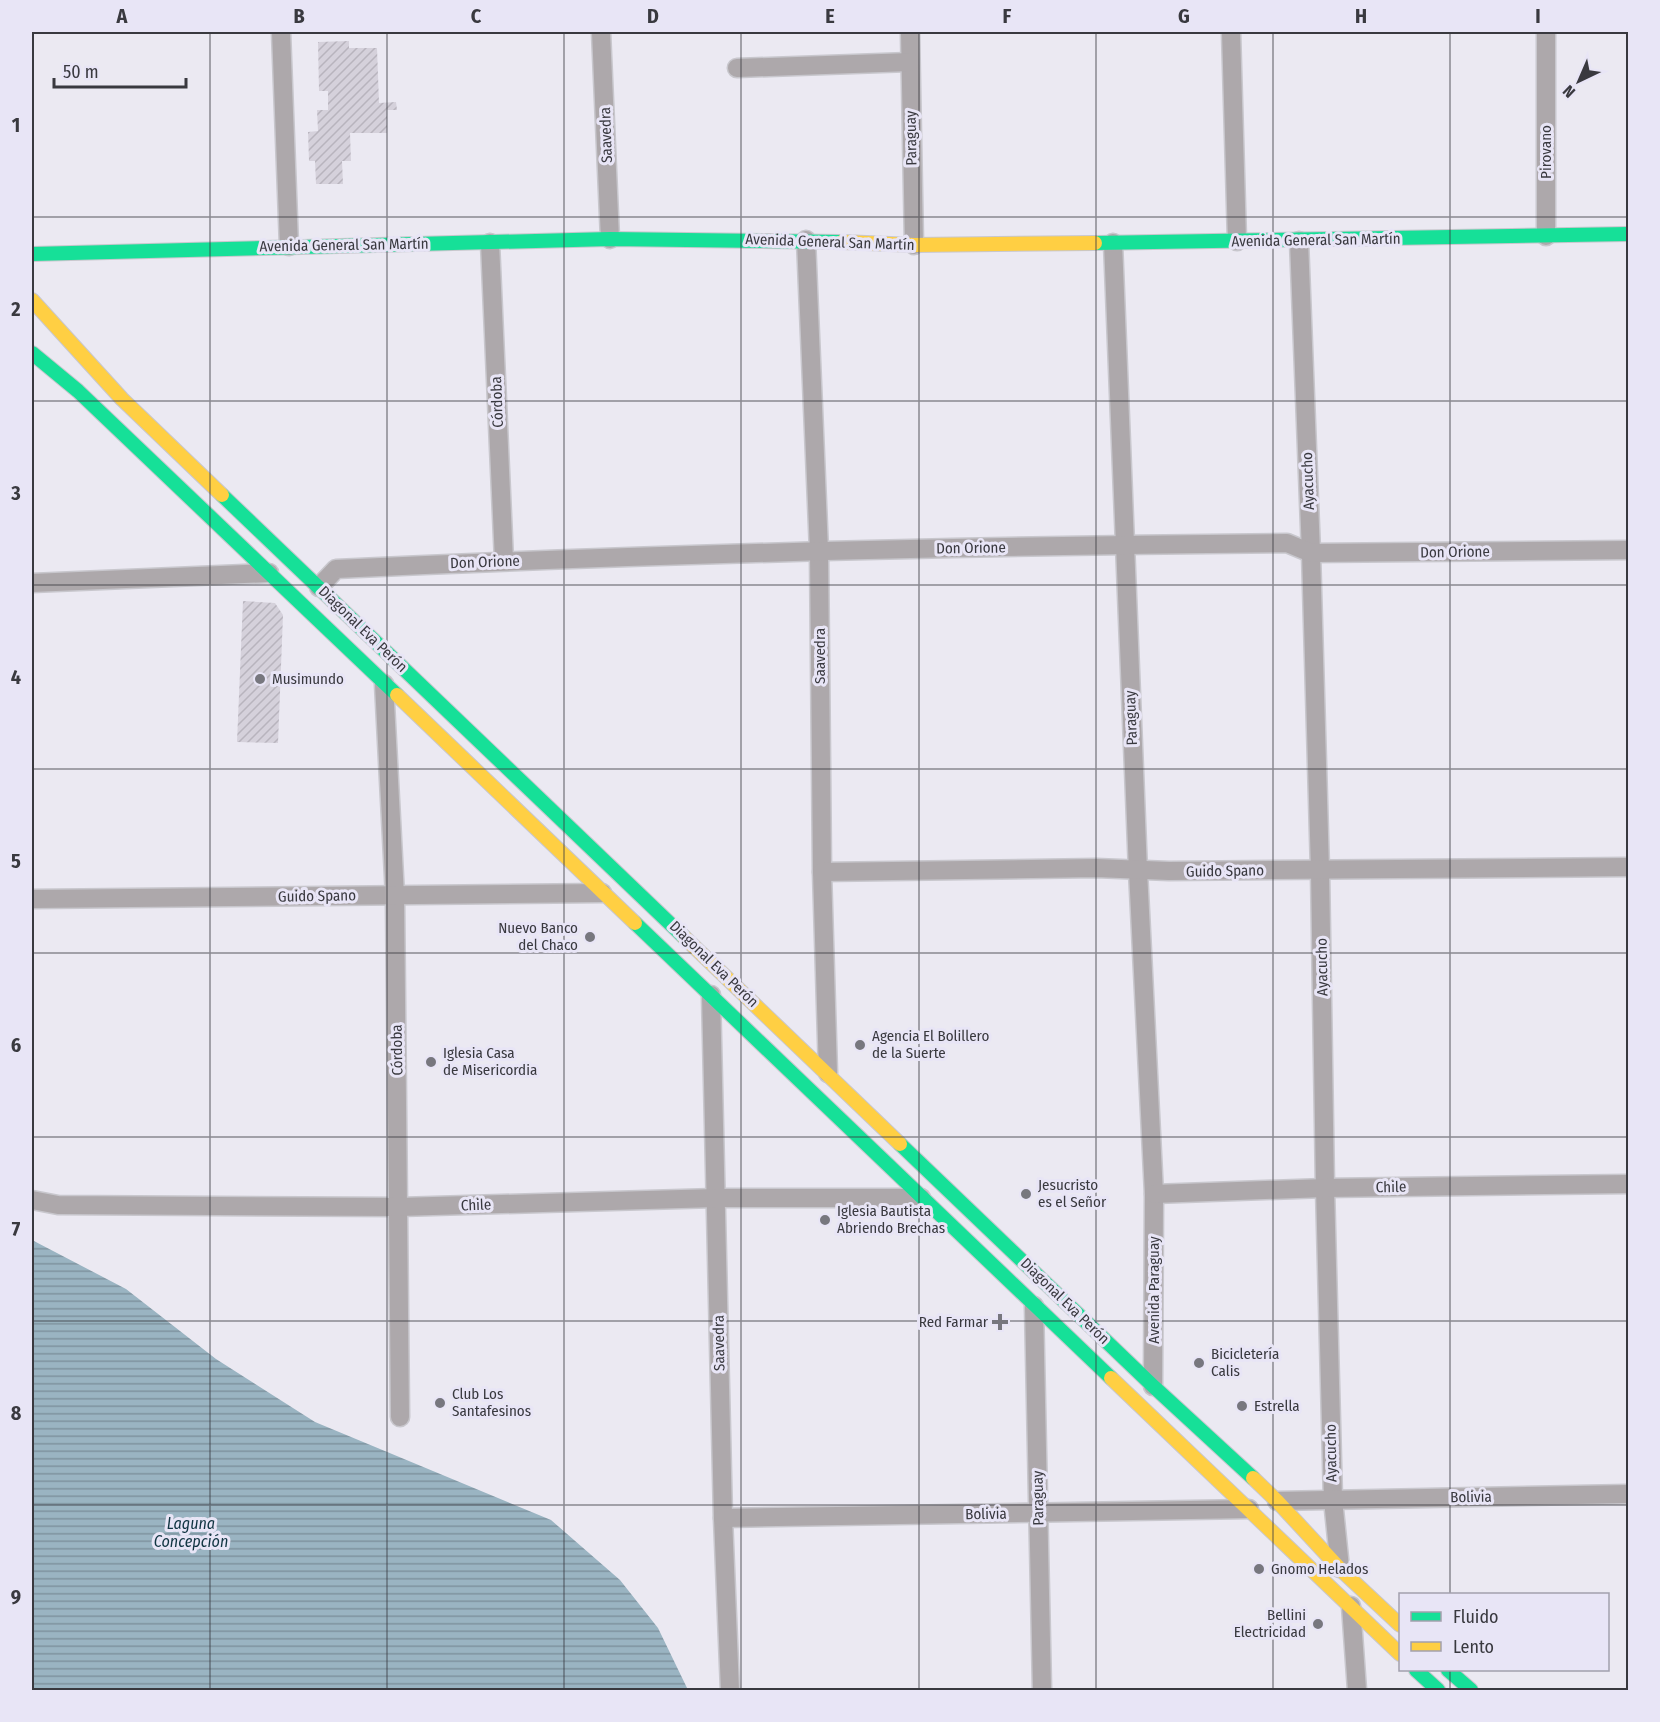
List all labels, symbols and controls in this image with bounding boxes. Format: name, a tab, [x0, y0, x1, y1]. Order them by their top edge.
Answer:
text: A	[116, 4, 129, 28]
text: B	[293, 4, 305, 28]
text: C	[471, 4, 482, 28]
text: D	[647, 4, 659, 28]
text: E	[825, 4, 835, 28]
text: F	[1003, 4, 1012, 28]
text: G	[1178, 4, 1190, 28]
text: H	[1355, 4, 1367, 28]
text: I	[1535, 4, 1541, 28]
scale bar	[54, 51, 186, 89]
north arrow	[1549, 51, 1609, 111]
text: 50 m	[63, 61, 99, 83]
text: N	[1559, 81, 1579, 102]
street label: Saavedra	[596, 107, 616, 163]
street label: Paraguay	[902, 110, 920, 166]
text: 1	[12, 113, 20, 137]
street label: Pirovano	[1537, 125, 1555, 179]
street label: Avenida General San Martín	[745, 230, 915, 254]
street label: Avenida General San Martín	[1231, 230, 1401, 250]
street label: Avenida General San Martín	[259, 235, 429, 255]
text: 2	[10, 297, 21, 321]
street label: Córdoba	[487, 376, 507, 428]
street label: Ayacucho	[1298, 452, 1318, 510]
text: 3	[10, 481, 21, 505]
street label: Don Orione	[936, 538, 1006, 558]
street label: Don Orione	[1420, 542, 1490, 562]
street label: Don Orione	[450, 552, 520, 572]
street label: Diagonal Eva Perón	[315, 582, 411, 676]
street label: Saavedra	[811, 628, 829, 684]
text: 4	[11, 665, 21, 689]
place label: Musimundo	[272, 670, 344, 688]
marker: Musimundo	[253, 672, 267, 686]
street label: Paraguay	[1121, 690, 1141, 746]
text: 5	[11, 849, 21, 873]
street label: Guido Spano	[1186, 861, 1264, 881]
street label: Guido Spano	[278, 886, 356, 906]
street label: Diagonal Eva Perón	[666, 917, 762, 1011]
place label: Nuevo Banco del Chaco	[498, 919, 578, 954]
marker: Nuevo Banco del Chaco	[583, 930, 597, 944]
street label: Ayacucho	[1312, 938, 1332, 996]
street label: Córdoba	[388, 1024, 406, 1076]
place label: Agencia El Bolillero de la Suerte	[872, 1027, 989, 1062]
text: 6	[11, 1033, 21, 1057]
marker: Agencia El Bolillero de la Suerte	[853, 1038, 867, 1052]
place label: Iglesia Casa de Misericordia	[443, 1044, 537, 1079]
marker: Iglesia Casa de Misericordia	[424, 1055, 438, 1069]
place label: Jesucristo es el Señor	[1038, 1176, 1107, 1211]
street label: Chile	[1376, 1178, 1406, 1196]
marker: Jesucristo es el Señor	[1019, 1187, 1033, 1201]
street label: Chile	[460, 1195, 492, 1215]
place label: Iglesia Bautista Abriendo Brechas	[837, 1202, 945, 1237]
marker: Iglesia Bautista Abriendo Brechas	[818, 1213, 832, 1227]
text: 7	[12, 1217, 21, 1241]
street label: Avenida Paraguay	[1145, 1236, 1163, 1344]
street label: Diagonal Eva Perón	[1017, 1254, 1113, 1348]
place label: Red Farmar	[919, 1313, 989, 1331]
street label: Saavedra	[710, 1315, 728, 1371]
marker: Red Farmar	[993, 1315, 1007, 1329]
place label: Bicicletería Calis	[1211, 1345, 1279, 1380]
marker: Bicicletería Calis	[1192, 1356, 1206, 1370]
place label: Club Los Santafesinos	[452, 1385, 531, 1420]
marker: Club Los Santafesinos	[433, 1396, 447, 1410]
place label: Estrella	[1254, 1397, 1300, 1415]
marker: Estrella	[1235, 1399, 1249, 1413]
text: 8	[11, 1401, 22, 1425]
street label: Ayacucho	[1321, 1424, 1341, 1482]
street label: Paraguay	[1029, 1470, 1047, 1526]
street label: Bolivia	[1450, 1488, 1492, 1506]
street label: Bolivia	[965, 1505, 1007, 1523]
water label: Laguna Concepción	[154, 1514, 228, 1551]
place label: Gnomo Helados	[1271, 1560, 1368, 1578]
marker: Gnomo Helados	[1252, 1562, 1266, 1576]
text: 9	[11, 1585, 21, 1609]
legend	[1399, 1593, 1609, 1671]
place label: Bellini Electricidad	[1234, 1606, 1306, 1641]
text: Fluido	[1453, 1606, 1499, 1628]
marker: Bellini Electricidad	[1311, 1617, 1325, 1631]
text: Lento	[1453, 1636, 1494, 1658]

